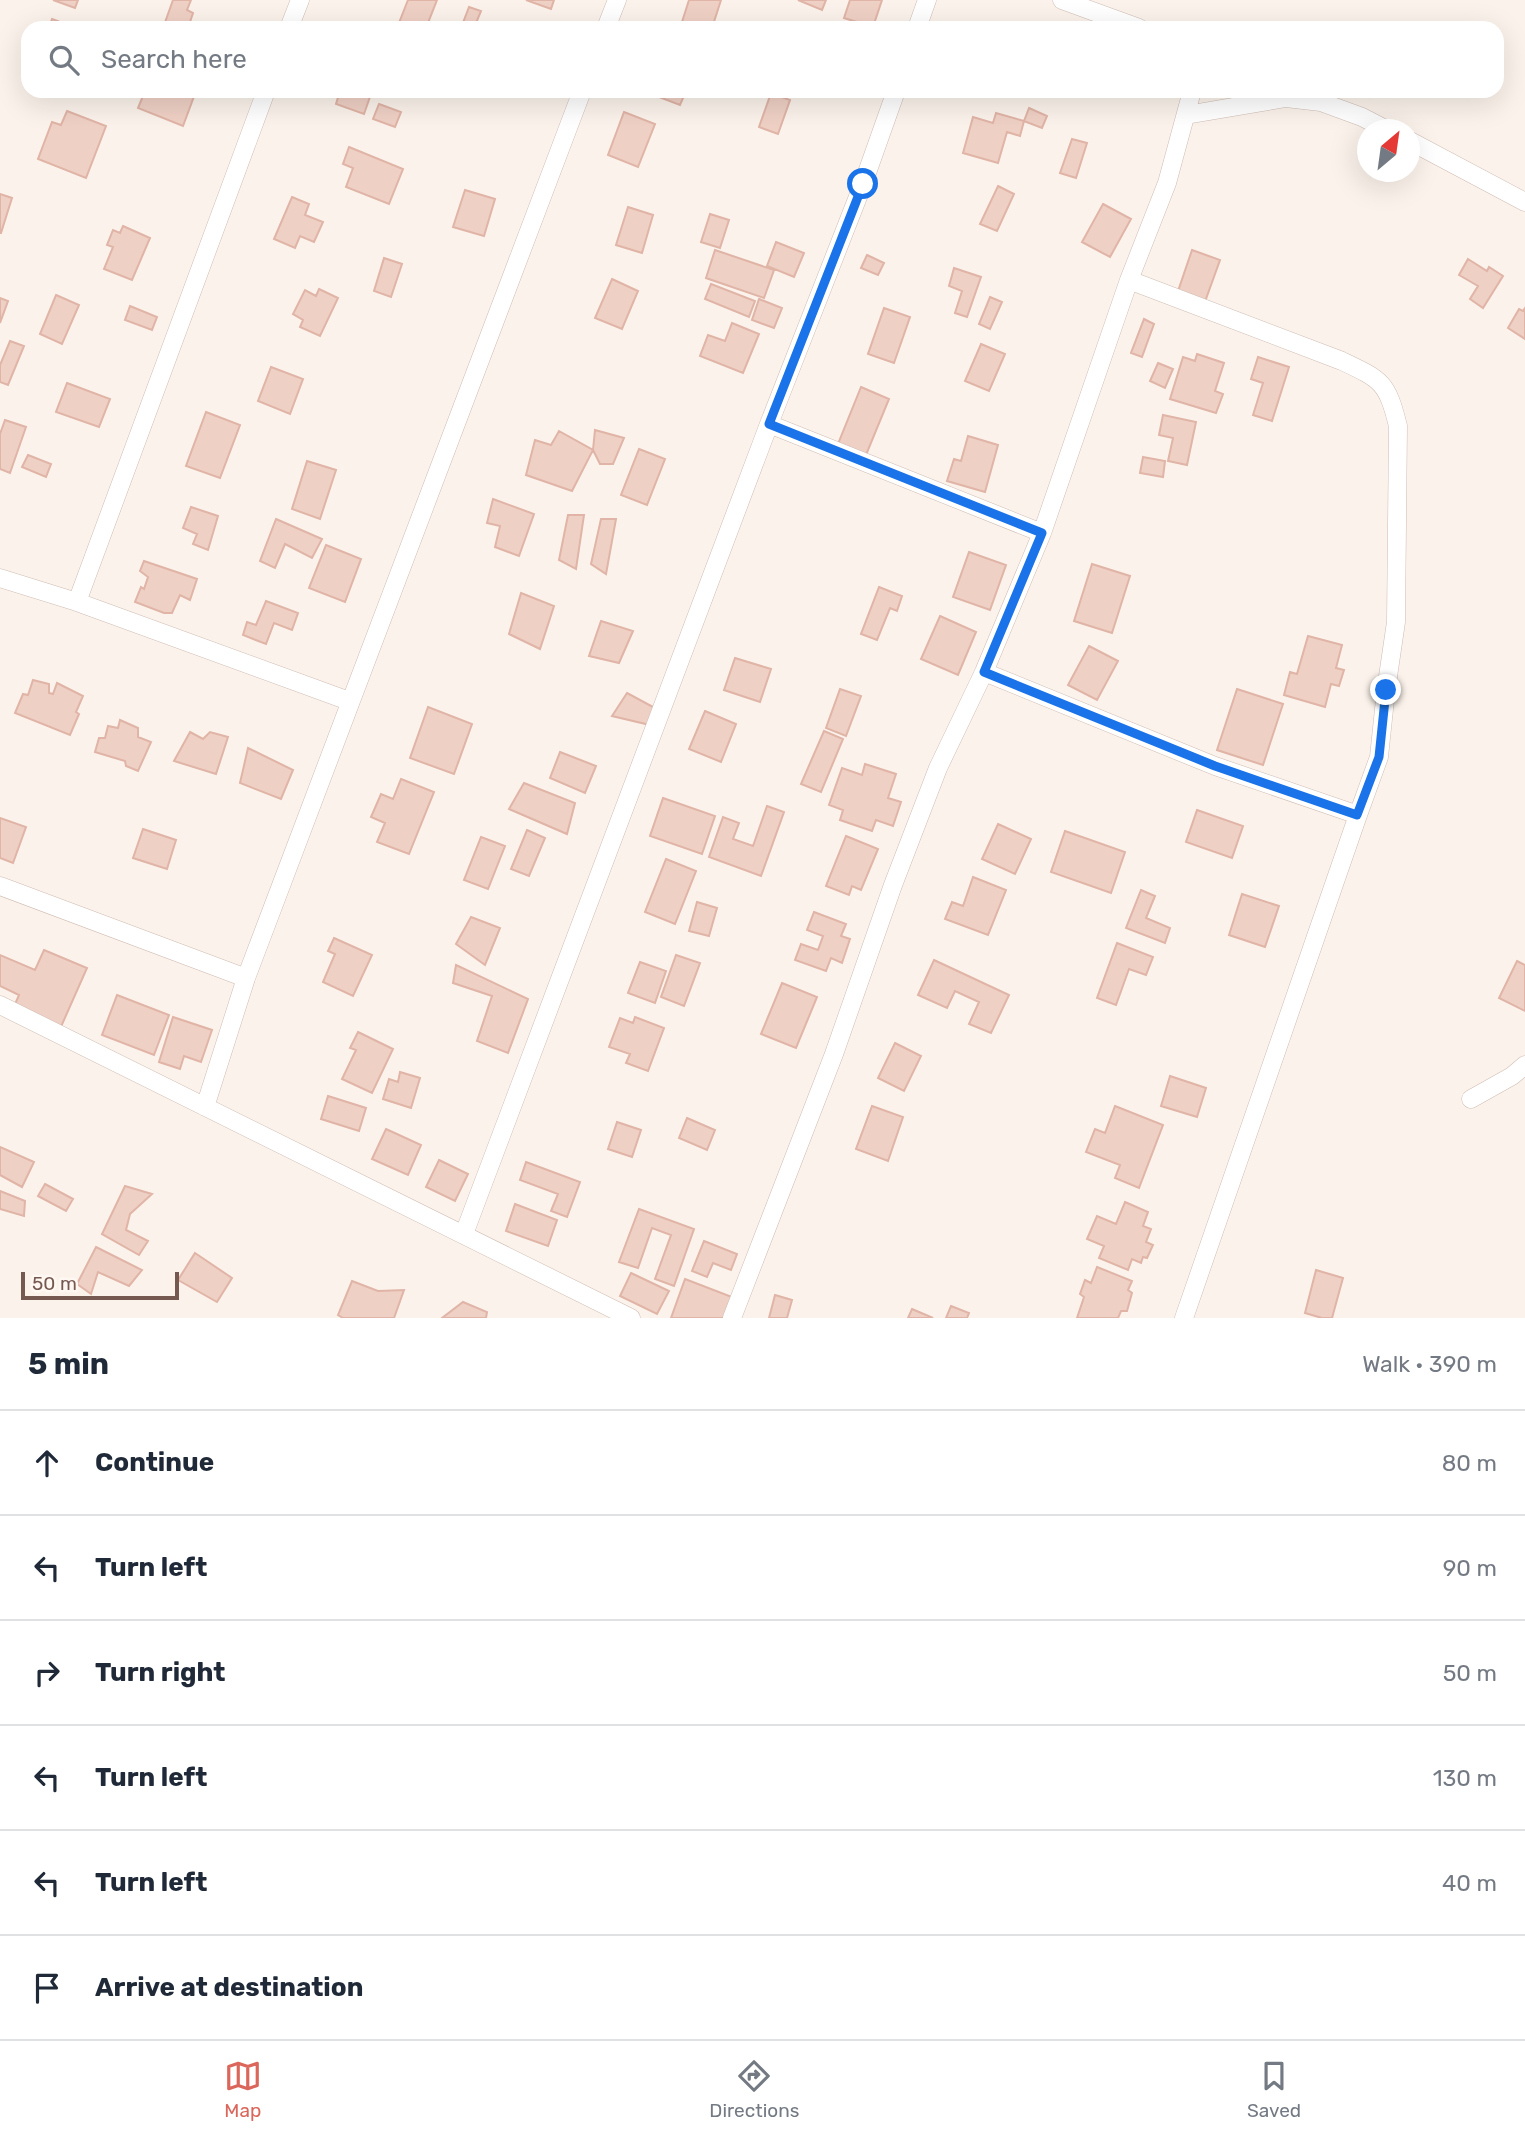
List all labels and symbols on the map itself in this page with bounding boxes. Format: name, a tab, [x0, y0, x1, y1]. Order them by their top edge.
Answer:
north arrow	[1357, 119, 1420, 182]
route start	[847, 168, 878, 199]
route end	[1370, 674, 1401, 705]
scale bar	[21, 1269, 178, 1301]

